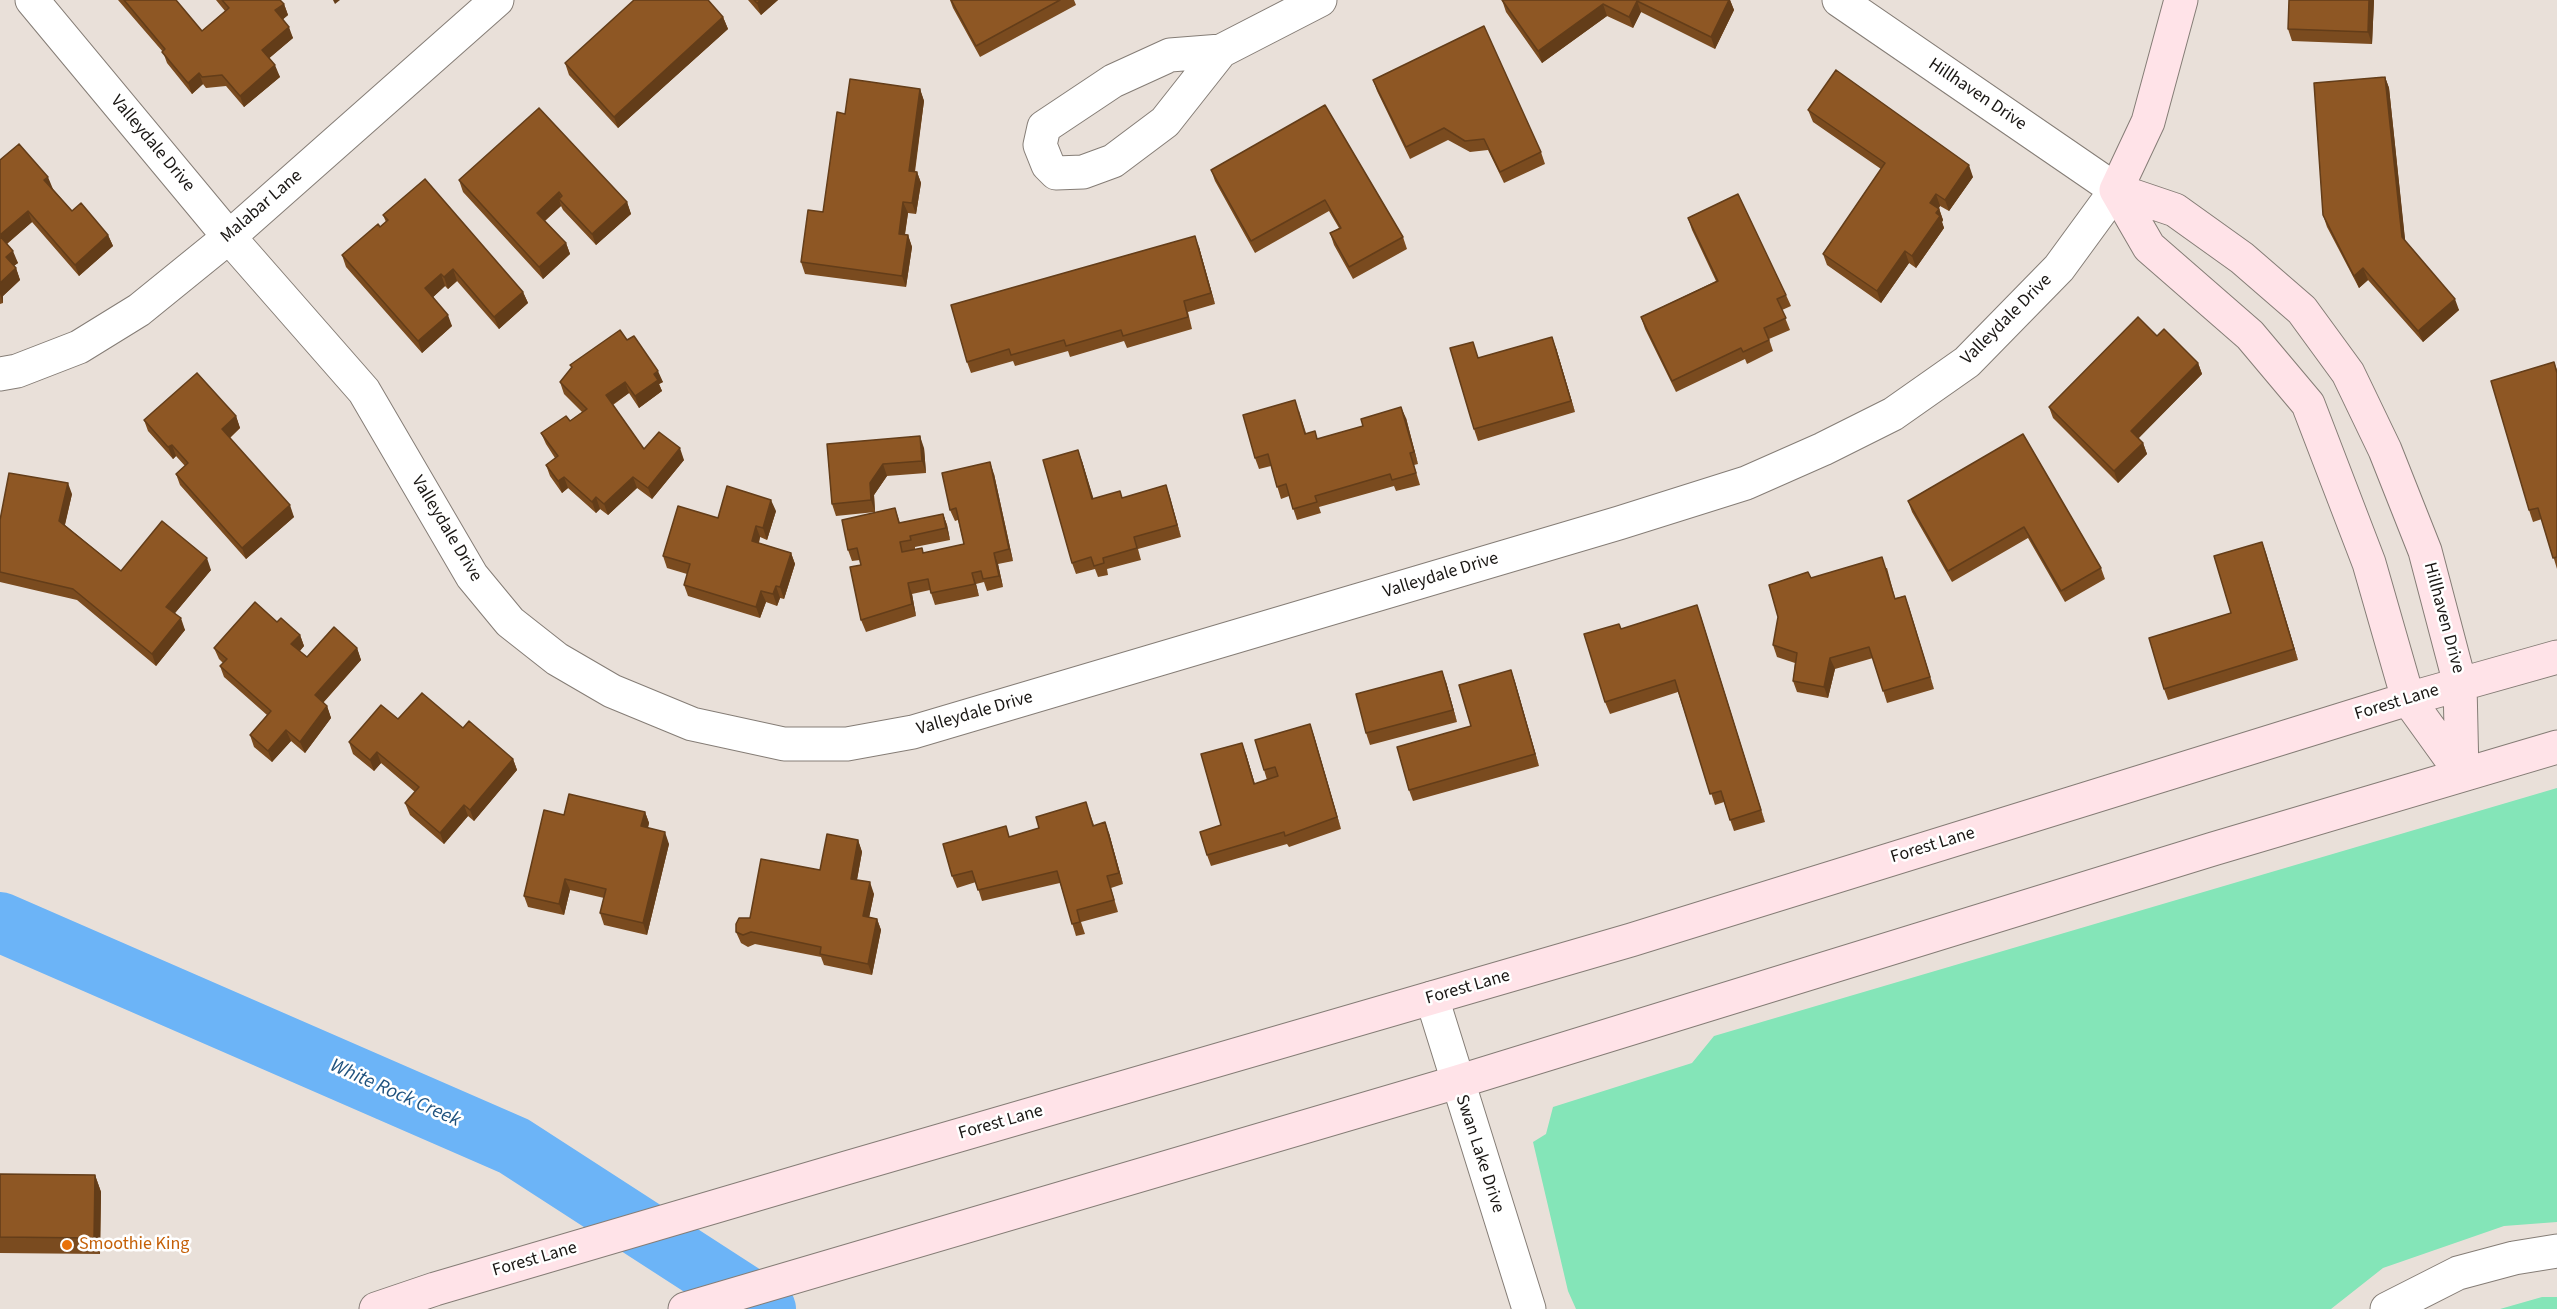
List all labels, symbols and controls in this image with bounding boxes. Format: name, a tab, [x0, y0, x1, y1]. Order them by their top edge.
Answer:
street label: Hillhaven Drive	[1924, 54, 2030, 136]
street label: Valleydale Drive	[105, 91, 199, 197]
street label: Malabar Lane	[217, 166, 307, 248]
street label: Valleydale Drive	[1957, 270, 2057, 370]
street label: Valleydale Drive	[406, 472, 486, 586]
street label: Valleydale Drive	[1381, 548, 1501, 604]
street label: Hillhaven Drive	[2418, 560, 2468, 676]
street label: Forest Lane	[2352, 680, 2442, 726]
street label: Valleydale Drive	[915, 687, 1035, 741]
street label: Forest Lane	[1888, 823, 1978, 869]
street label: Forest Lane	[1423, 966, 1513, 1010]
water label: White Rock Creek	[326, 1055, 464, 1133]
street label: Swan Lake Drive	[1450, 1092, 1508, 1216]
street label: Forest Lane	[956, 1101, 1046, 1145]
place label: Smoothie King	[79, 1234, 189, 1256]
marker: Smoothie King	[60, 1238, 74, 1252]
street label: Forest Lane	[490, 1238, 580, 1282]

